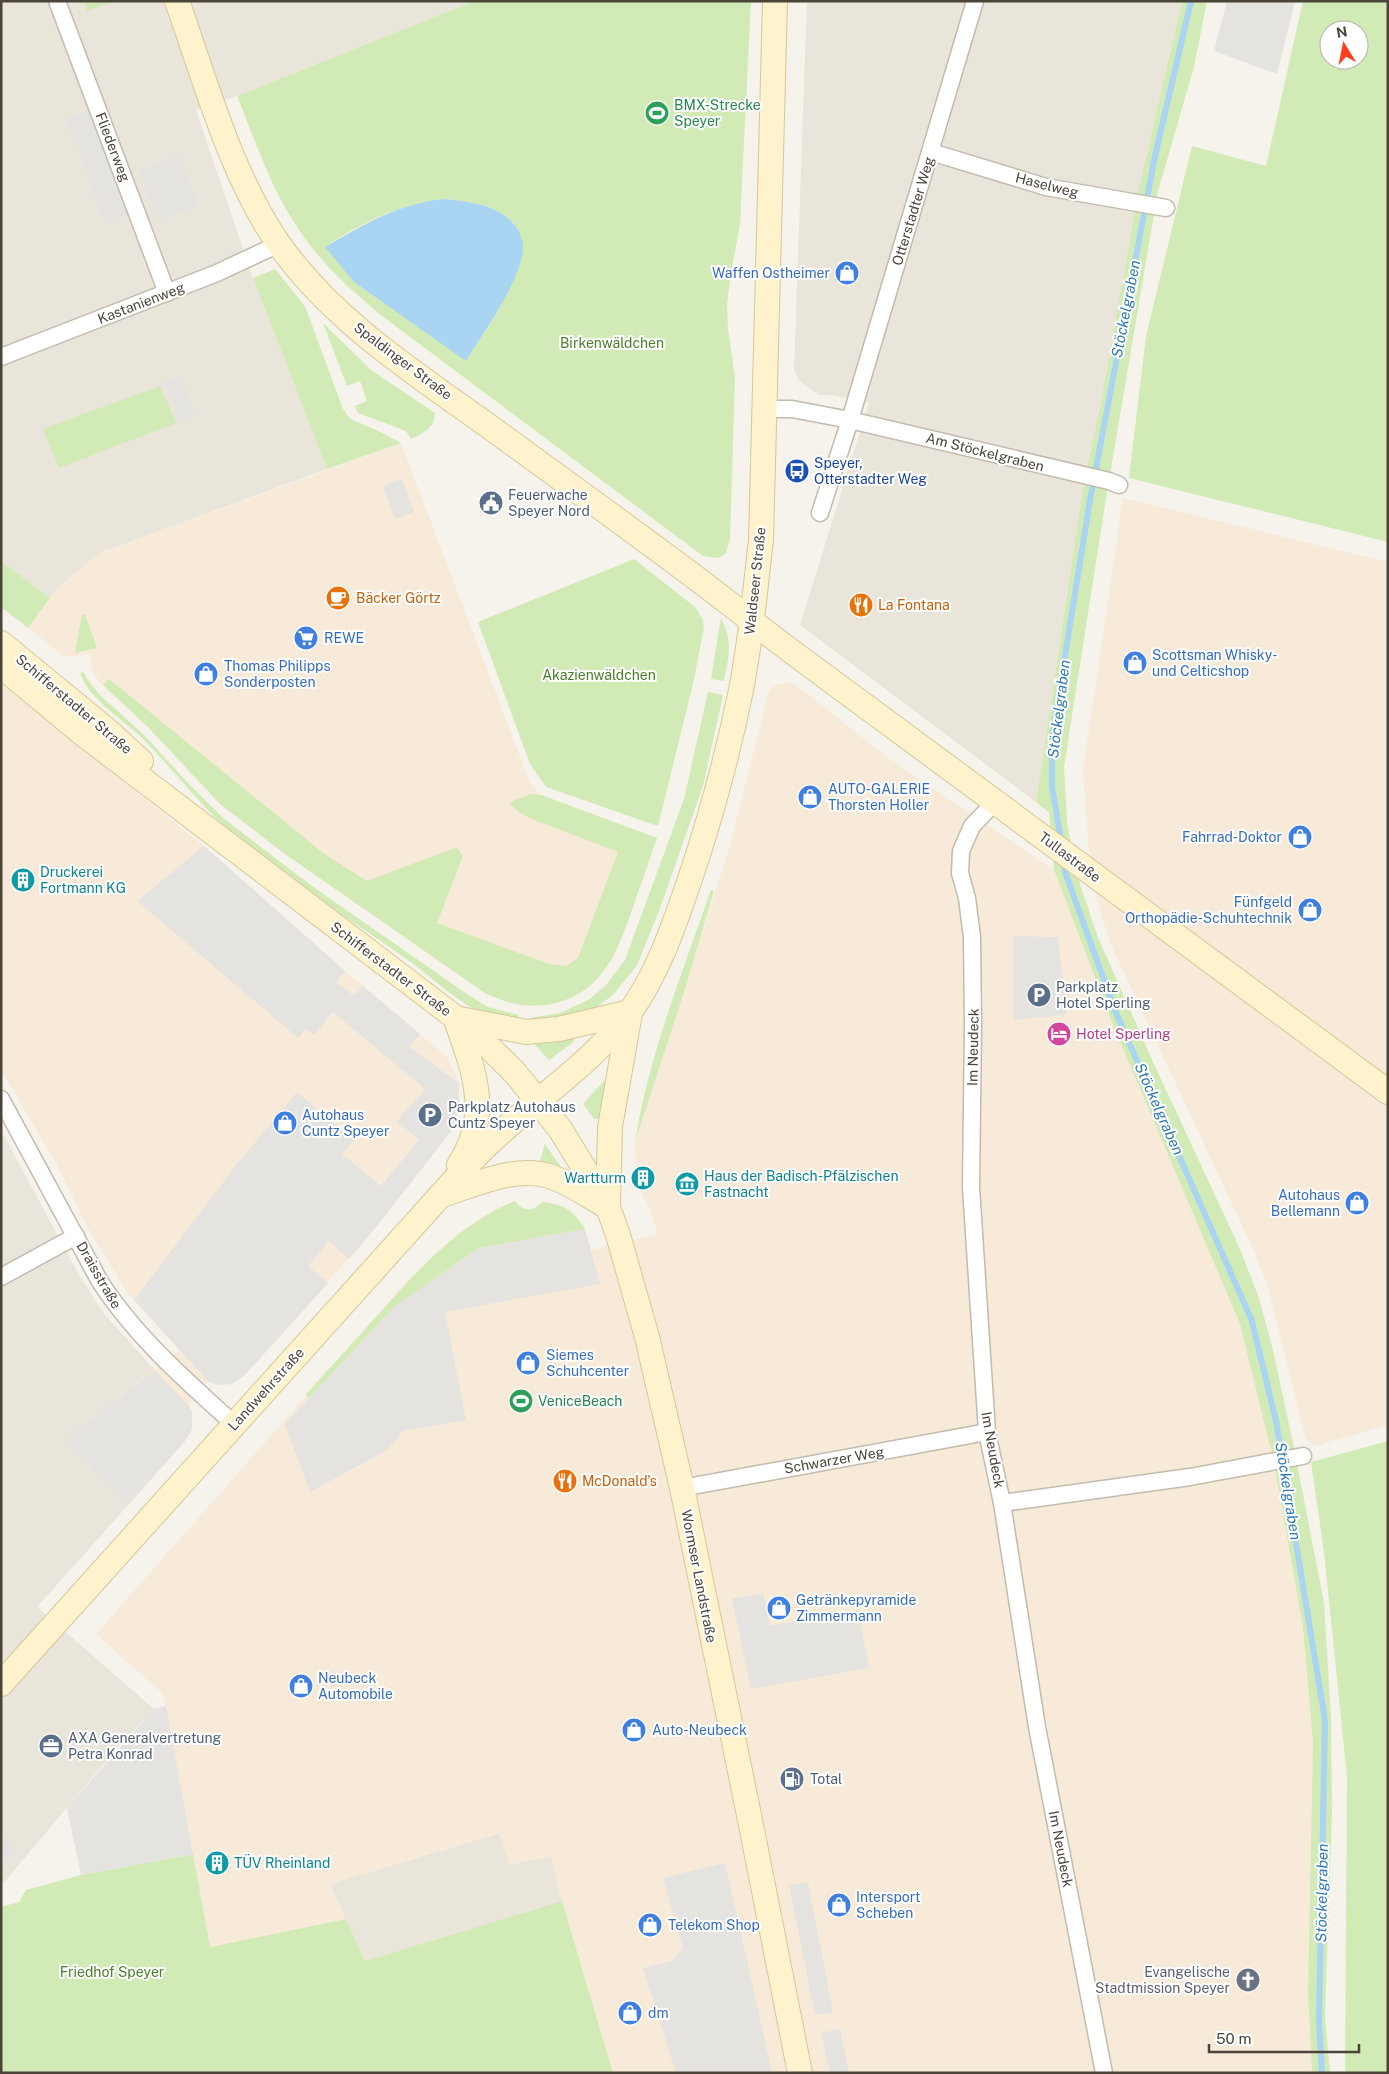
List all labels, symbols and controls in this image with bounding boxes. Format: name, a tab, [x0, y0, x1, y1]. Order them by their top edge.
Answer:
north arrow	[1319, 20, 1369, 70]
text: N	[1335, 23, 1349, 41]
place label: BMX-Strecke Speyer	[674, 97, 761, 129]
sports icon: BMX-Strecke Speyer	[644, 100, 670, 126]
street label: Fliederweg	[92, 110, 134, 184]
street label: Otterstadter Weg	[889, 154, 937, 267]
street label: Haselweg	[1014, 169, 1081, 201]
water label: Stöckelgraben	[1108, 259, 1143, 359]
shop icon: Waffen Ostheimer	[834, 260, 860, 286]
place label: Waffen Ostheimer	[712, 265, 830, 281]
street label: Kastanienweg	[95, 279, 187, 327]
street label: Spaldinger Straße	[351, 319, 455, 403]
park label: Birkenwäldchen	[560, 335, 664, 351]
street label: Am Stöckelgraben	[924, 430, 1046, 474]
place label: Speyer, Otterstadter Weg	[814, 455, 927, 487]
bus stop icon: Speyer, Otterstadter Weg	[784, 458, 810, 484]
place label: Feuerwache Speyer Nord	[508, 487, 590, 519]
public building icon: Feuerwache Speyer Nord	[478, 490, 504, 516]
street label: Waldseer Straße	[741, 526, 769, 636]
cafe icon: Bäcker Görtz	[325, 585, 351, 611]
place label: Bäcker Görtz	[356, 590, 441, 606]
restaurant icon: La Fontana	[848, 592, 874, 618]
place label: La Fontana	[878, 597, 950, 613]
supermarket icon: REWE	[293, 625, 319, 651]
place label: REWE	[324, 630, 364, 646]
place label: Scottsman Whisky- und Celticshop	[1152, 647, 1278, 679]
shop icon: Scottsman Whisky- und Celticshop	[1122, 650, 1148, 676]
street label: Schifferstadter Straße	[13, 651, 135, 757]
place label: Thomas Philipps Sonderposten	[224, 658, 330, 690]
water label: Stöckelgraben	[1044, 659, 1073, 759]
shop icon: Thomas Philipps Sonderposten	[193, 661, 219, 687]
park label: Akazienwäldchen	[542, 667, 656, 683]
place label: AUTO-GALERIE Thorsten Holler	[828, 781, 930, 813]
shop icon: AUTO-GALERIE Thorsten Holler	[797, 784, 823, 810]
shop icon: Fahrrad-Doktor	[1287, 824, 1313, 850]
street label: Tullastraße	[1036, 829, 1104, 885]
place label: Fahrrad-Doktor	[1182, 829, 1282, 845]
place label: Druckerei Fortmann KG	[40, 864, 126, 896]
building icon: Druckerei Fortmann KG	[10, 867, 36, 893]
place label: Fünfgeld Orthopädie-Schuhtechnik	[1125, 894, 1292, 926]
shop icon: Fünfgeld Orthopädie-Schuhtechnik	[1297, 897, 1323, 923]
street label: Schifferstadter Straße	[328, 918, 454, 1020]
place label: Parkplatz Hotel Sperling	[1056, 979, 1151, 1011]
parking icon: Parkplatz Hotel Sperling	[1026, 982, 1052, 1008]
street label: Im Neudeck	[964, 1008, 982, 1086]
hotel icon: Hotel Sperling	[1046, 1021, 1072, 1047]
place label: Hotel Sperling	[1076, 1026, 1171, 1042]
water label: Stöckelgraben	[1132, 1060, 1187, 1157]
place label: Parkplatz Autohaus Cuntz Speyer	[448, 1099, 575, 1131]
parking icon: Parkplatz Autohaus Cuntz Speyer	[417, 1102, 443, 1128]
place label: Autohaus Cuntz Speyer	[302, 1107, 390, 1139]
shop icon: Autohaus Cuntz Speyer	[272, 1110, 298, 1136]
building icon: Wartturm	[630, 1165, 656, 1191]
place label: Haus der Badisch-Pfälzischen Fastnacht	[704, 1168, 898, 1200]
place label: Wartturm	[564, 1170, 626, 1186]
museum icon: Haus der Badisch-Pfälzischen Fastnacht	[674, 1171, 700, 1197]
place label: Autohaus Bellemann	[1271, 1187, 1340, 1219]
shop icon: Autohaus Bellemann	[1344, 1190, 1370, 1216]
street label: Draisstraße	[73, 1239, 125, 1311]
street label: Landwehrstraße	[225, 1344, 307, 1434]
place label: Siemes Schuhcenter	[546, 1347, 629, 1379]
shop icon: Siemes Schuhcenter	[515, 1350, 541, 1376]
sports icon: VeniceBeach	[508, 1388, 534, 1414]
place label: VeniceBeach	[538, 1393, 622, 1409]
street label: Im Neudeck	[978, 1410, 1008, 1490]
water label: Stöckelgraben	[1272, 1441, 1305, 1541]
street label: Schwarzer Weg	[783, 1443, 886, 1477]
restaurant icon: McDonald's	[552, 1468, 578, 1494]
place label: McDonald's	[582, 1473, 657, 1489]
street label: Wormser Landstraße	[678, 1508, 720, 1644]
place label: Getränkepyramide Zimmermann	[796, 1592, 916, 1624]
shop icon: Getränkepyramide Zimmermann	[766, 1595, 792, 1621]
place label: Neubeck Automobile	[318, 1670, 393, 1702]
shop icon: Neubeck Automobile	[288, 1673, 314, 1699]
shop icon: Auto-Neubeck	[621, 1717, 647, 1743]
place label: Auto-Neubeck	[652, 1722, 747, 1738]
place label: AXA Generalvertretung Petra Konrad	[68, 1730, 222, 1762]
office icon: AXA Generalvertretung Petra Konrad	[38, 1733, 64, 1759]
fuel station icon: Total	[779, 1766, 805, 1792]
place label: Total	[810, 1771, 842, 1787]
street label: Im Neudeck	[1046, 1809, 1076, 1889]
water label: Stöckelgraben	[1312, 1843, 1331, 1943]
building icon: TÜV Rheinland	[204, 1850, 230, 1876]
place label: TÜV Rheinland	[234, 1853, 330, 1871]
place label: Intersport Scheben	[856, 1889, 920, 1921]
shop icon: Intersport Scheben	[826, 1892, 852, 1918]
shop icon: Telekom Shop	[637, 1912, 663, 1938]
place label: Telekom Shop	[668, 1917, 760, 1933]
park label: Friedhof Speyer	[60, 1964, 164, 1980]
place label: Evangelische Stadtmission Speyer	[1095, 1964, 1230, 1996]
church icon: Evangelische Stadtmission Speyer	[1235, 1967, 1261, 1993]
shop icon: dm	[617, 2000, 643, 2026]
place label: dm	[648, 2005, 669, 2021]
scale bar	[1209, 2022, 1359, 2054]
text: 50 m	[1216, 2030, 1251, 2047]

